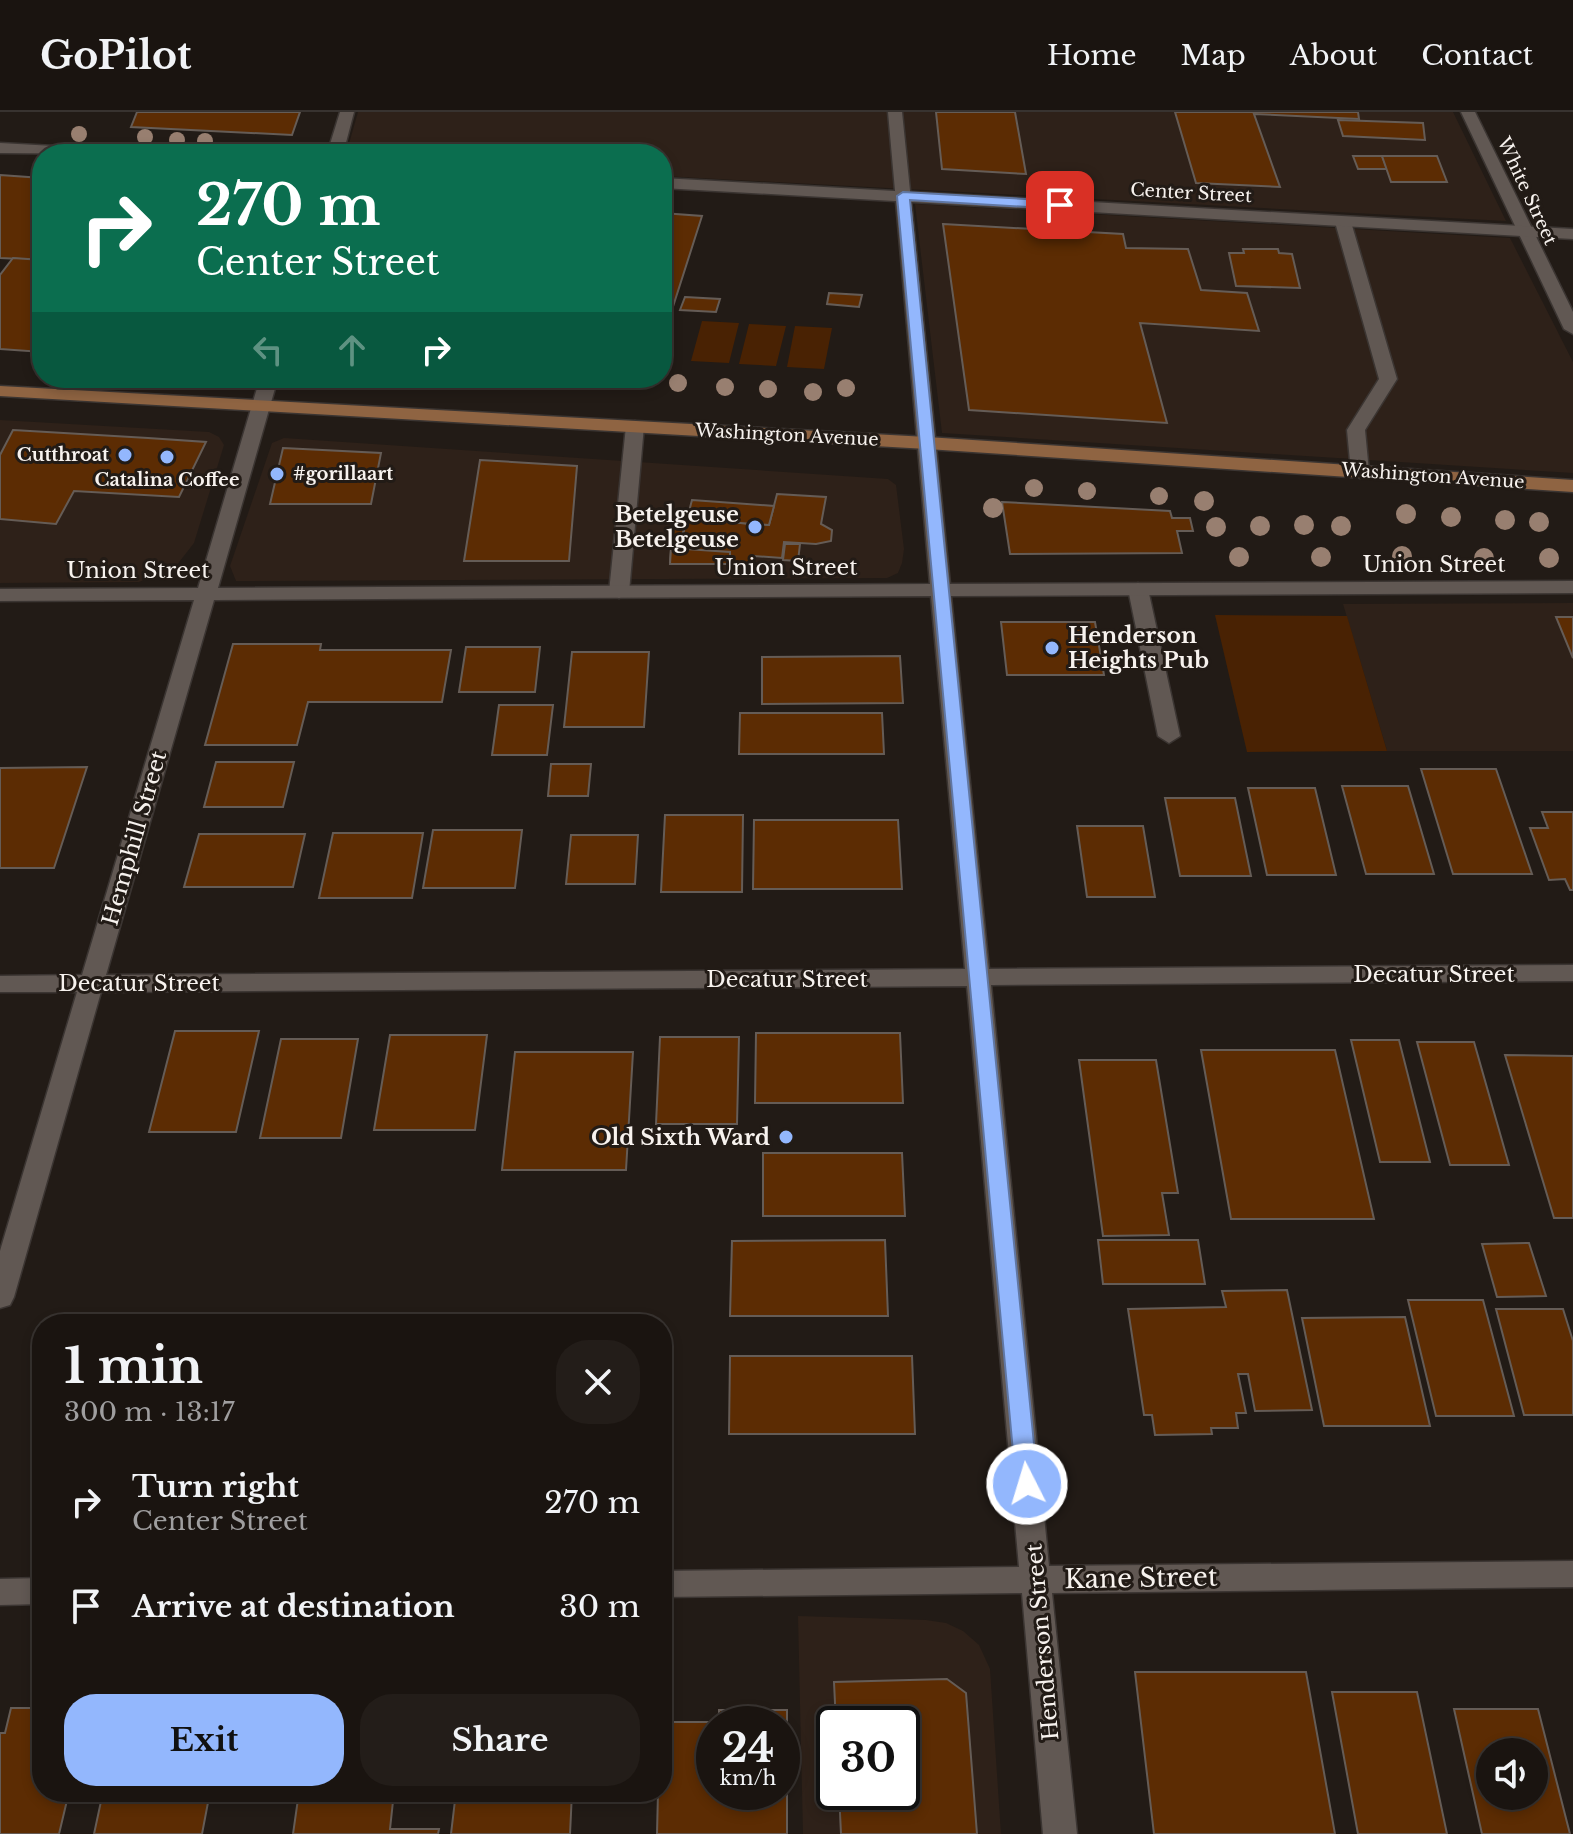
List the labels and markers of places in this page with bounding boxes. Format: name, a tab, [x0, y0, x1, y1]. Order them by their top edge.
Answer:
pin	[1026, 171, 1094, 239]
place label: Cutthroat	[17, 444, 109, 466]
marker: Cutthroat	[116, 446, 134, 464]
marker: Catalina Coffee	[158, 448, 176, 466]
place label: #gorillaart	[293, 463, 393, 485]
marker: #gorillaart	[268, 465, 286, 483]
place label: Catalina Coffee	[95, 469, 239, 491]
place label: Betelgeuse Betelgeuse	[615, 501, 739, 553]
marker: Betelgeuse Betelgeuse	[746, 518, 764, 536]
place label: Henderson Heights Pub	[1068, 622, 1209, 674]
marker: Henderson Heights Pub	[1043, 639, 1061, 657]
place label: Old Sixth Ward	[591, 1124, 770, 1151]
marker: Old Sixth Ward	[777, 1128, 795, 1146]

